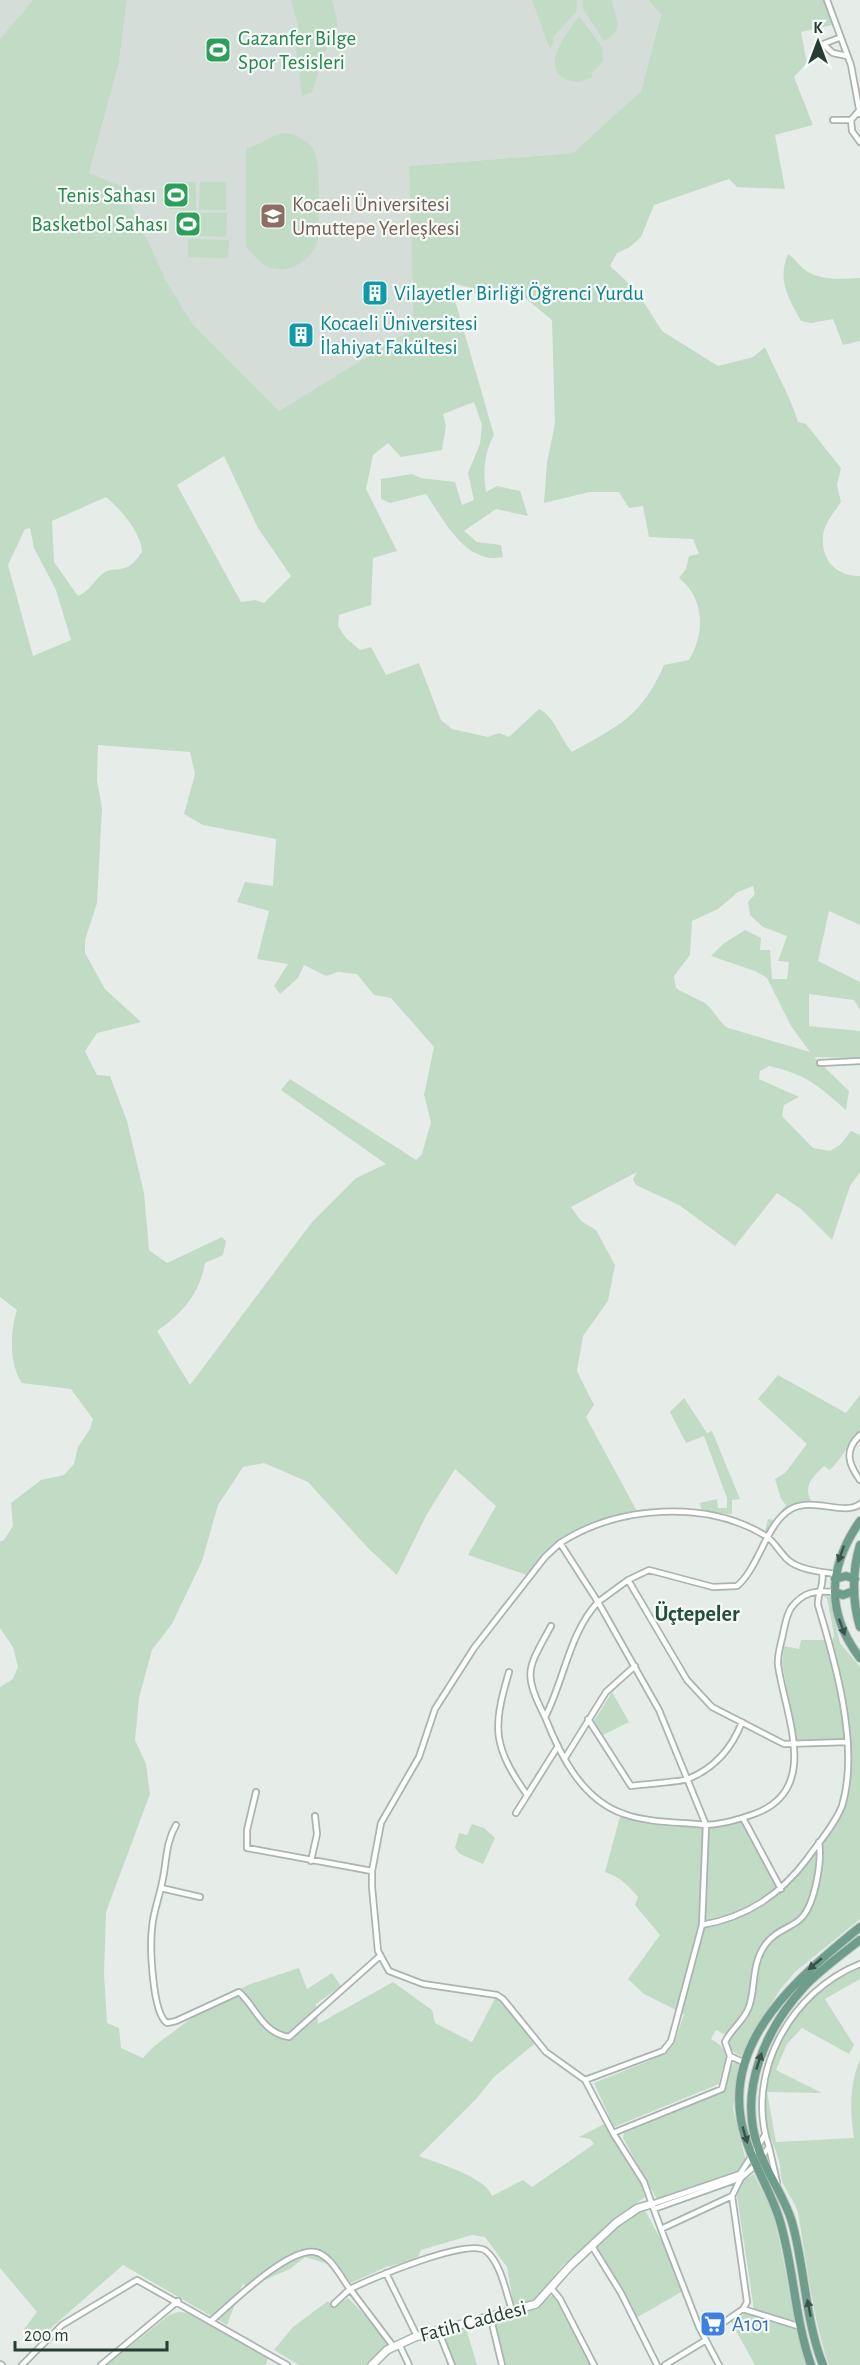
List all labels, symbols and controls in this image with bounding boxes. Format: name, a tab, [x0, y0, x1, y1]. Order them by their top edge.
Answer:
north arrow	[788, 12, 848, 72]
text: K	[813, 20, 823, 36]
place label: Gazanfer Bilge Spor Tesisleri	[238, 28, 356, 73]
sports icon: Gazanfer Bilge Spor Tesisleri	[203, 35, 233, 65]
sports icon: Tenis Sahası	[161, 180, 191, 210]
place label: Tenis Sahası	[58, 185, 156, 206]
place label: Kocaeli Üniversitesi Umuttepe Yerleşkesi	[292, 193, 460, 239]
school or university icon: Kocaeli Üniversitesi Umuttepe Yerleşkesi	[258, 201, 288, 231]
sports icon: Basketbol Sahası	[173, 209, 203, 239]
place label: Basketbol Sahası	[31, 214, 168, 235]
building icon: Vilayetler Birliği Öğrenci Yurdu	[360, 278, 390, 308]
place label: Vilayetler Birliği Öğrenci Yurdu	[394, 282, 644, 304]
place label: Kocaeli Üniversitesi İlahiyat Fakültesi	[320, 312, 478, 358]
building icon: Kocaeli Üniversitesi İlahiyat Fakültesi	[286, 320, 316, 350]
one-way arrow	[835, 1546, 845, 1564]
district label: Üçtepeler	[654, 1601, 740, 1625]
one-way arrow	[838, 1618, 847, 1636]
one-way arrow	[808, 1957, 823, 1970]
one-way arrow	[755, 2052, 764, 2070]
one-way arrow	[741, 2126, 750, 2144]
street label: Fatih Caddesi	[418, 2297, 529, 2346]
one-way arrow	[804, 2299, 813, 2318]
supermarket icon: A101	[698, 2309, 728, 2339]
scale bar	[15, 2314, 166, 2352]
place label: A101	[732, 2314, 770, 2335]
text: 200 m	[24, 2327, 69, 2345]

